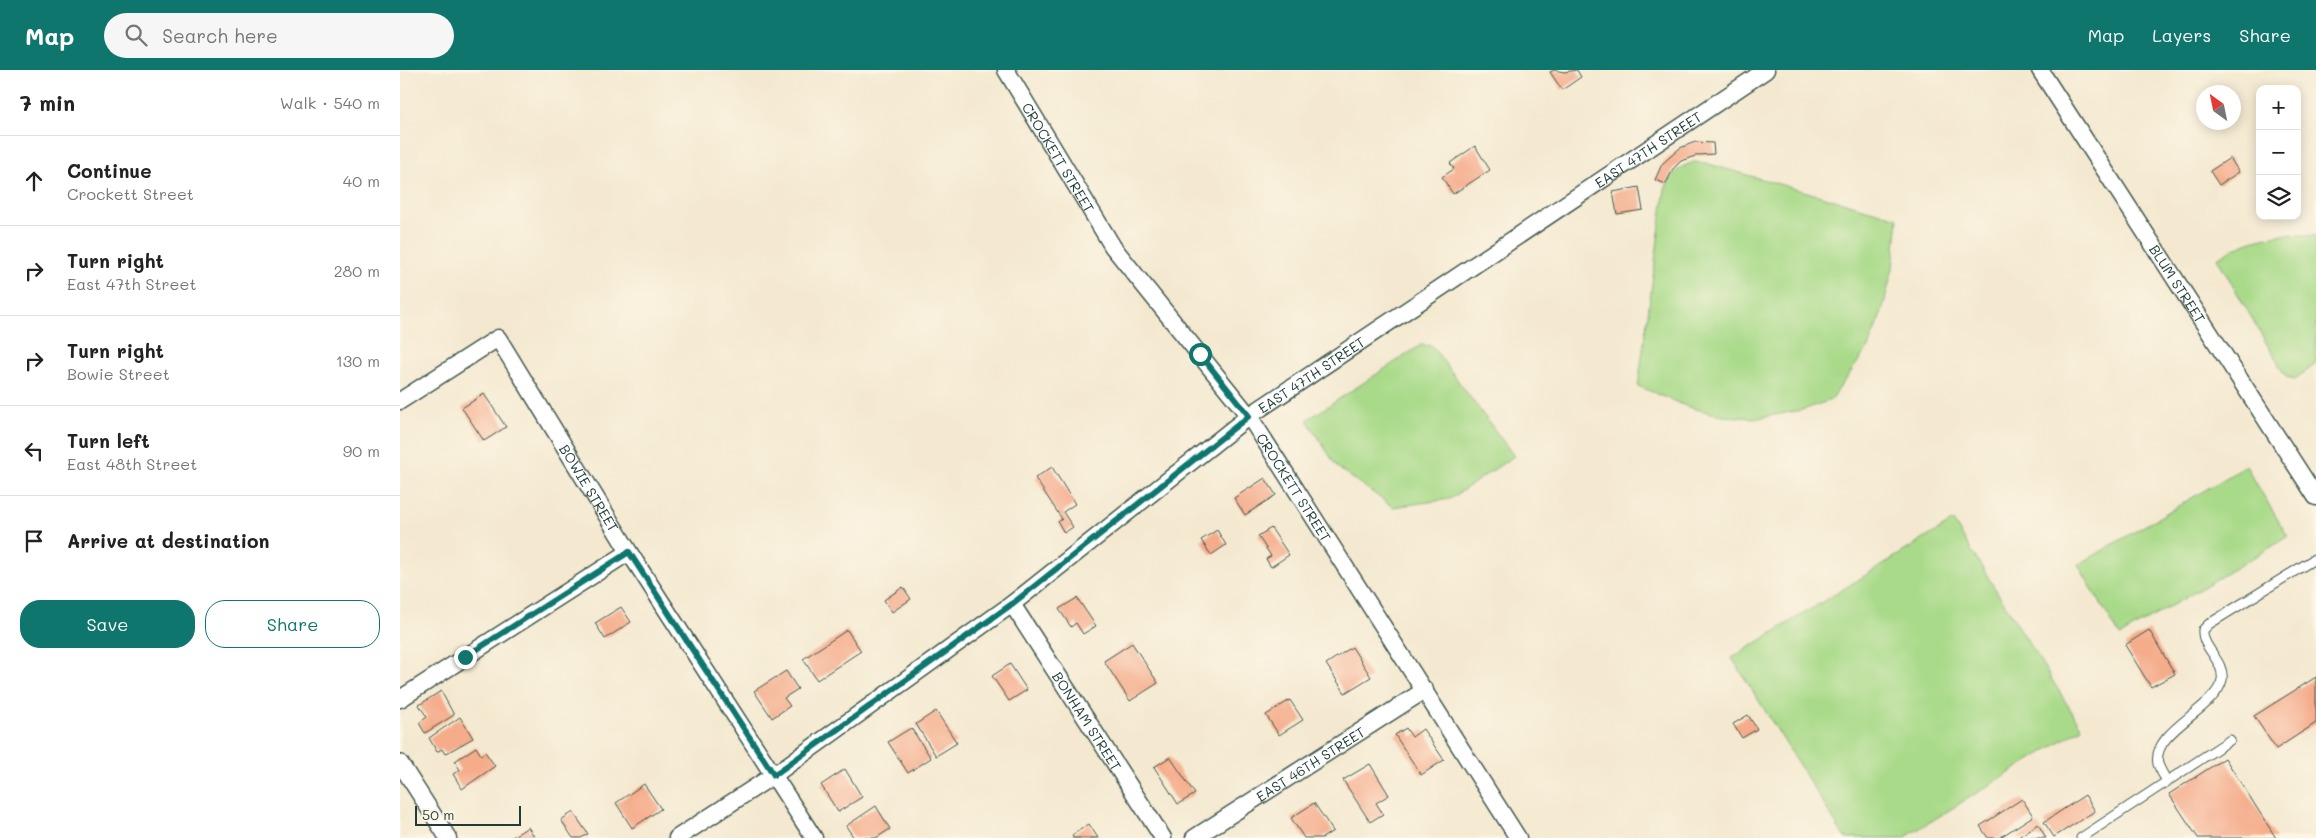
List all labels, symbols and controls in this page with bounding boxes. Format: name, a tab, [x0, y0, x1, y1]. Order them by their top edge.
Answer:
search box	[104, 13, 454, 58]
text: Map	[25, 20, 74, 51]
icon: search	[122, 21, 150, 49]
text: Search here	[162, 23, 278, 48]
text: Map	[2088, 23, 2124, 47]
text: Layers	[2152, 23, 2211, 47]
text: Share	[2239, 23, 2291, 47]
north arrow	[2196, 85, 2241, 130]
map controls	[2256, 85, 2301, 220]
button: +	[2256, 85, 2301, 130]
text: 7 min	[20, 89, 75, 116]
text: Walk · 540 m	[280, 92, 380, 113]
street label: CROCKETT STREET	[1018, 99, 1099, 216]
street label: EAST 47TH STREET	[1591, 106, 1705, 192]
button: −	[2256, 130, 2301, 175]
text: Continue	[67, 158, 152, 183]
icon: ahead	[20, 167, 48, 195]
text: 40 m	[343, 170, 380, 191]
button: layers	[2256, 175, 2301, 220]
text: Crockett Street	[67, 183, 194, 204]
street label: BLUM STREET	[2146, 241, 2210, 326]
text: Turn right	[67, 248, 164, 273]
icon: right	[20, 257, 48, 285]
text: 280 m	[334, 260, 380, 281]
text: East 47th Street	[67, 273, 196, 294]
street label: EAST 47TH STREET	[1254, 332, 1368, 417]
text: Turn right	[67, 338, 164, 363]
route start	[1189, 343, 1212, 366]
icon: right	[20, 347, 48, 375]
text: 130 m	[336, 350, 380, 371]
text: Bowie Street	[67, 363, 170, 384]
text: Turn left	[67, 428, 150, 453]
street label: CROCKETT STREET	[1253, 429, 1336, 545]
icon: left	[20, 437, 48, 465]
text: 90 m	[343, 440, 380, 461]
street label: BOWIE STREET	[556, 440, 624, 535]
text: East 48th Street	[67, 453, 197, 474]
icon: arrive	[20, 527, 48, 555]
text: Arrive at destination	[67, 528, 270, 553]
button: Save	[20, 600, 195, 648]
button: Share	[205, 600, 380, 648]
route end	[454, 646, 477, 669]
street label: BONHAM STREET	[1048, 668, 1126, 774]
street label: EAST 46TH STREET	[1252, 722, 1368, 805]
scale bar	[415, 803, 521, 826]
text: 50 m	[422, 805, 454, 824]

